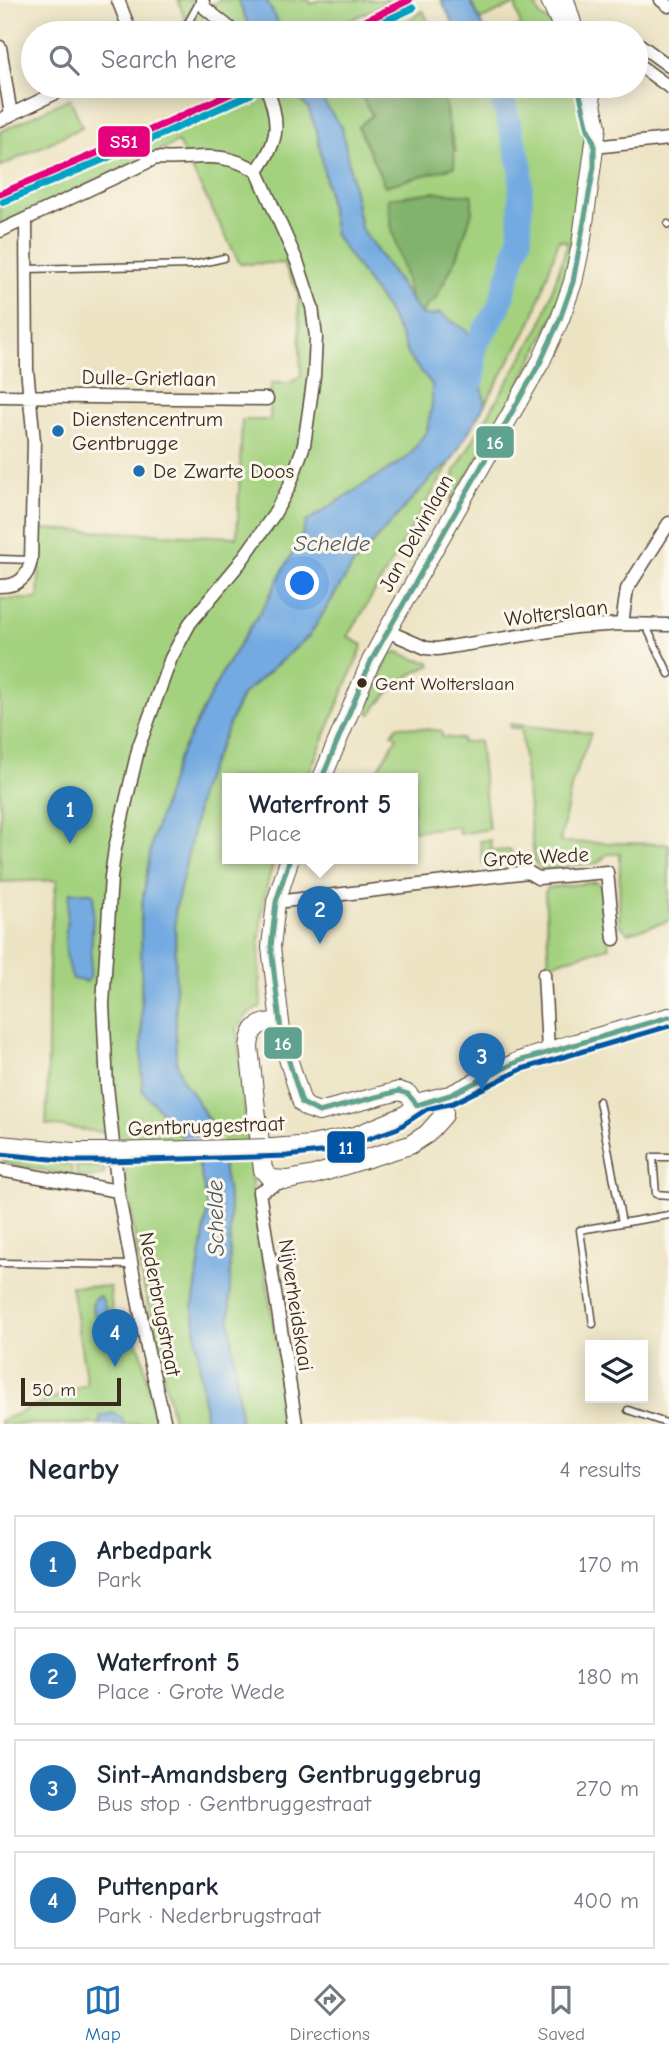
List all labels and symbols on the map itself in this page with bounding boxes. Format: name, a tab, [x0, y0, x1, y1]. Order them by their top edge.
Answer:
line badge: S51	[97, 125, 151, 158]
text: S51	[110, 131, 138, 153]
street label: Dulle-Grietlaan	[81, 365, 217, 391]
place label: Dienstencentrum Gentbrugge	[72, 407, 223, 455]
marker: Dienstencentrum Gentbrugge	[50, 423, 66, 439]
line badge: 16	[475, 425, 515, 459]
text: 16	[486, 432, 504, 454]
place label: De Zwarte Doos	[153, 459, 294, 483]
marker: De Zwarte Doos	[131, 463, 147, 479]
street label: Jan Delvinlaan	[374, 470, 458, 596]
water label: Schelde	[294, 530, 371, 557]
your location	[285, 566, 319, 600]
street label: Wolterslaan	[503, 595, 609, 631]
place label: Gent Wolterslaan	[375, 673, 514, 695]
marker: Gent Wolterslaan	[355, 676, 369, 690]
pin: 1	[47, 786, 93, 844]
street label: Grote Wede	[483, 842, 589, 872]
pin: 2	[297, 886, 343, 944]
line badge: 16	[263, 1026, 303, 1060]
text: 16	[274, 1033, 292, 1055]
pin: 3	[459, 1033, 505, 1091]
street label: Gentbruggestraat	[127, 1111, 286, 1141]
line badge: 11	[326, 1130, 366, 1164]
text: 11	[339, 1137, 353, 1159]
water label: Schelde	[201, 1179, 230, 1256]
street label: Nederbrugstraat	[134, 1230, 186, 1379]
street label: Nijverheidskaai	[274, 1237, 318, 1373]
pin: 4	[92, 1309, 138, 1367]
scale bar	[21, 1375, 121, 1407]

